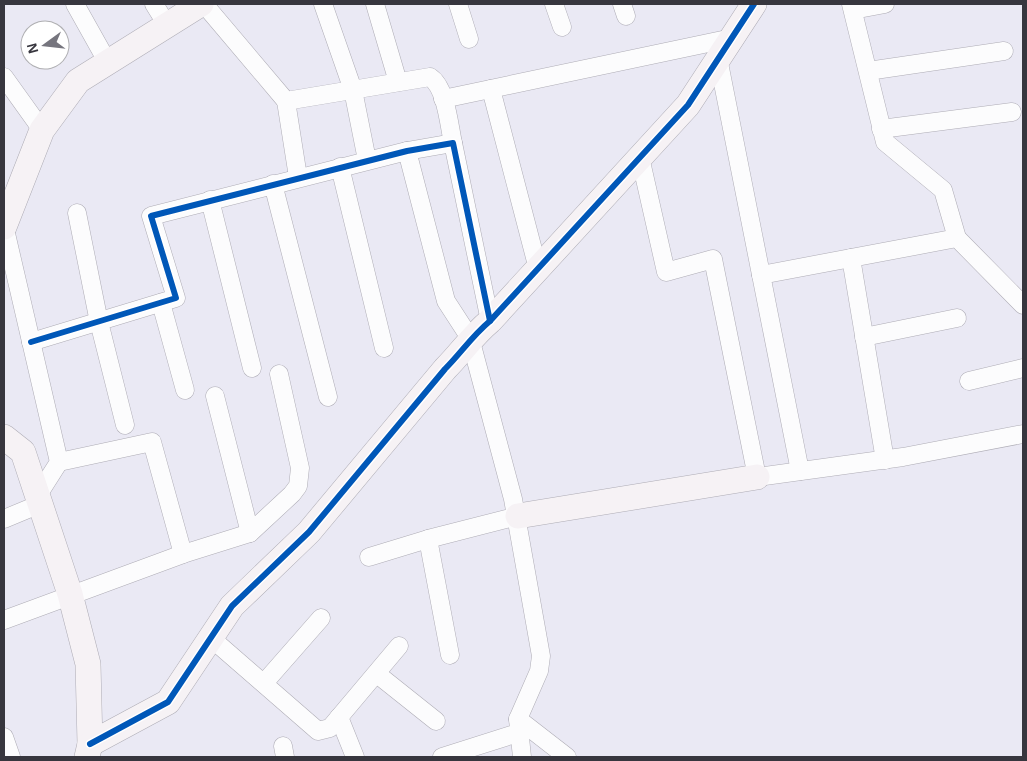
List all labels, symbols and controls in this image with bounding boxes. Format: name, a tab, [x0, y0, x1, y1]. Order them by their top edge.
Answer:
north arrow	[20, 20, 70, 70]
text: N	[23, 41, 41, 55]

